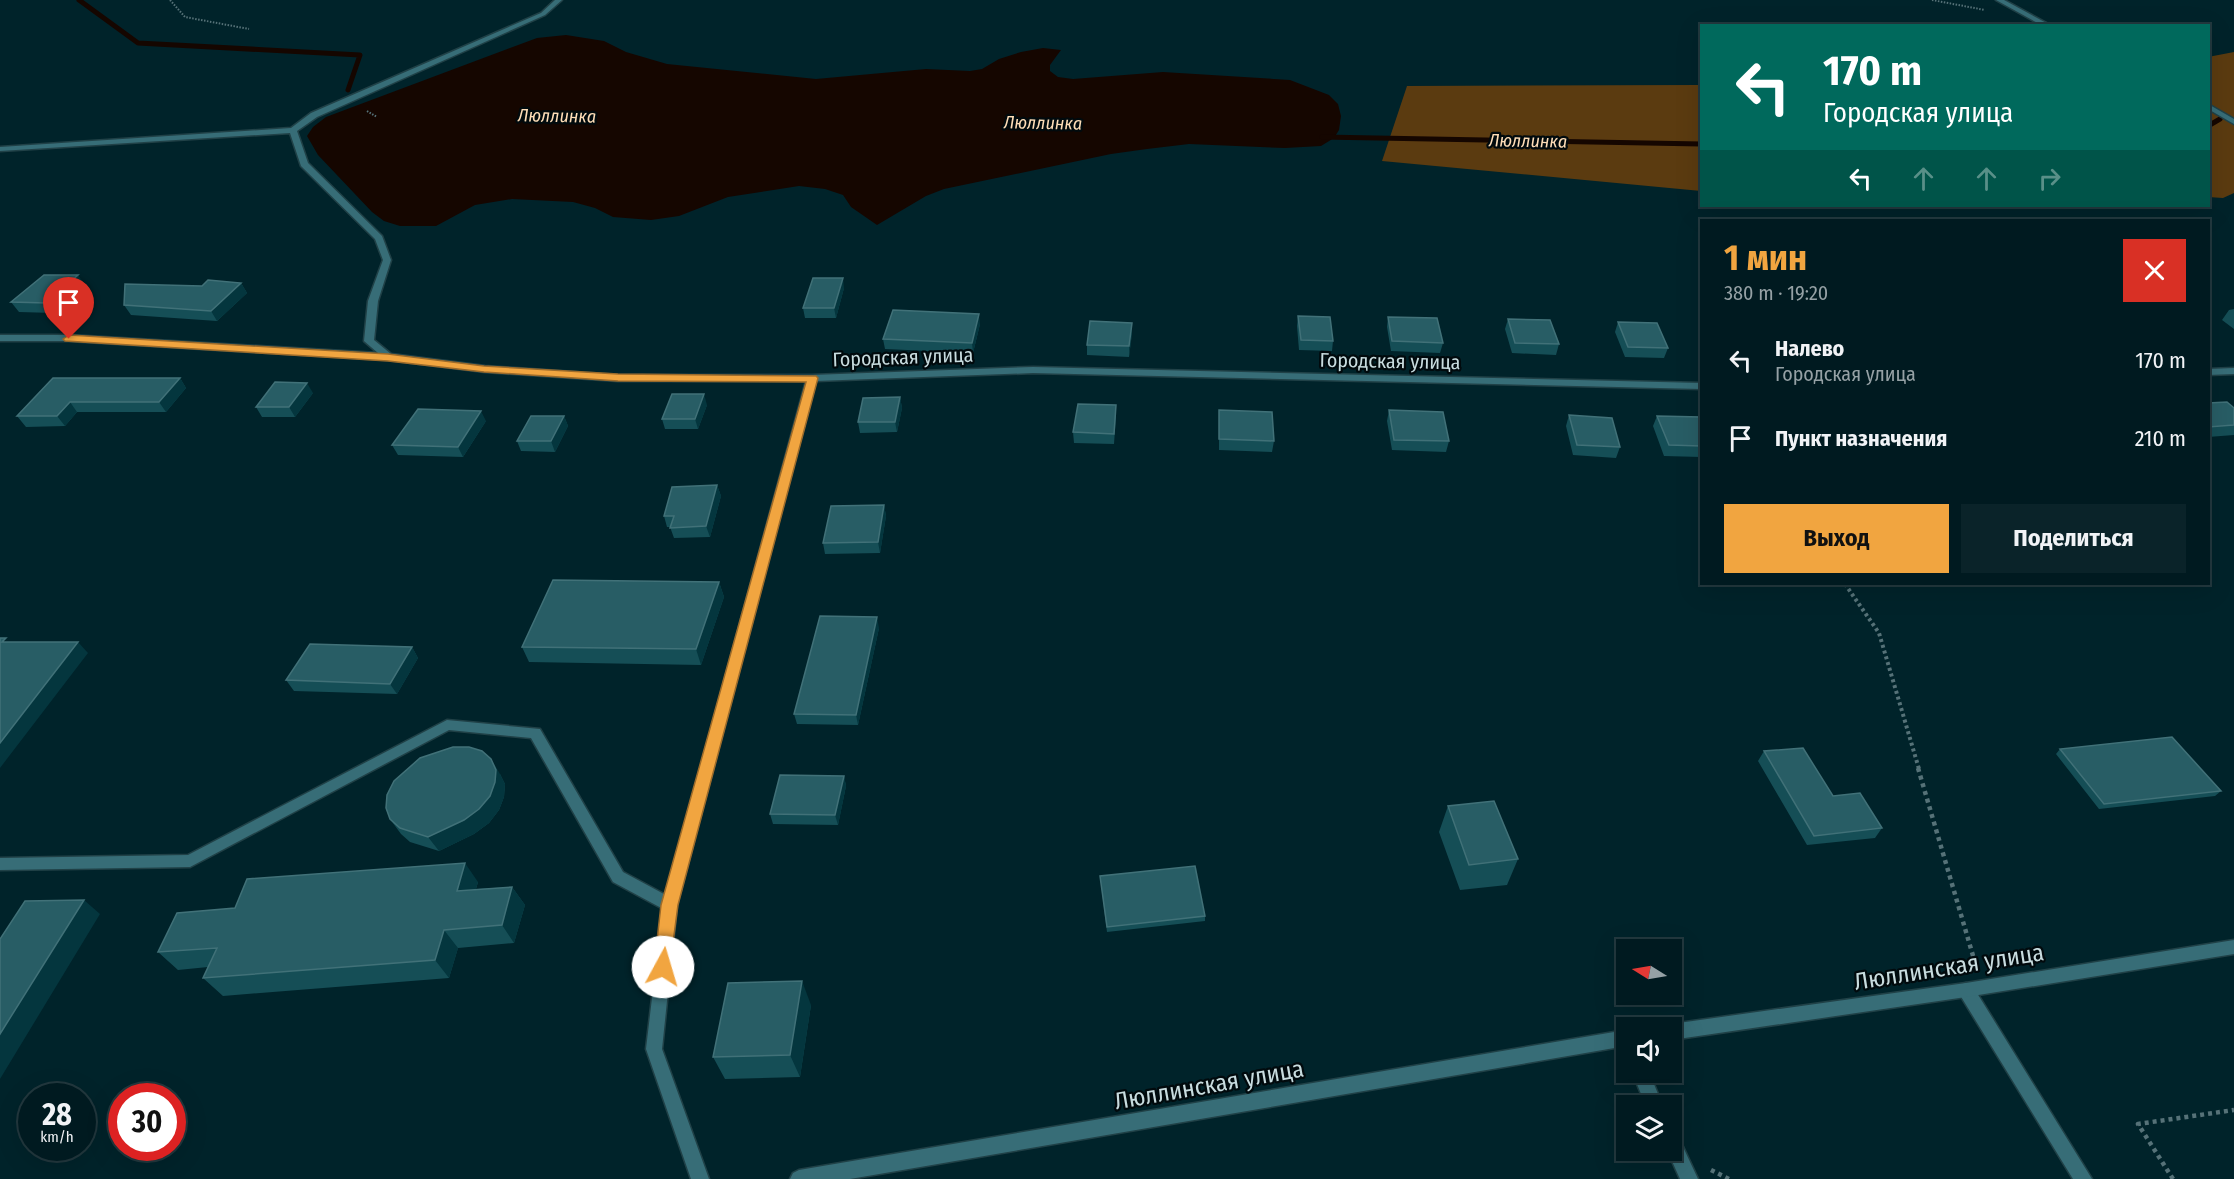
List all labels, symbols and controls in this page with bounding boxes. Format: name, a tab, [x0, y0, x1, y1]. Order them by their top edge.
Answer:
text: 170 m	[1823, 46, 1922, 96]
icon: left	[1724, 48, 1802, 126]
text: Городская улица	[1823, 97, 2013, 129]
water label: Люллинка	[517, 104, 596, 128]
water label: Люллинка	[1003, 111, 1082, 135]
water label: Люллинка	[1488, 129, 1567, 153]
icon: left	[1844, 162, 1877, 195]
icon: ahead	[1907, 162, 1940, 195]
icon: ahead	[1970, 162, 2003, 195]
icon: right	[2033, 162, 2066, 195]
text: 1 мин	[1724, 236, 1807, 280]
button: close	[2123, 239, 2186, 302]
pin	[43, 277, 94, 339]
text: 380 m · 19:20	[1724, 281, 1828, 305]
icon: arrive	[52, 286, 85, 319]
text: Налево	[1775, 335, 1844, 362]
street label: Городская улица	[832, 343, 974, 371]
icon: left	[1724, 344, 1757, 377]
text: 170 m	[2135, 347, 2186, 374]
street label: Городская улица	[1319, 348, 1461, 374]
text: Городская улица	[1775, 362, 1916, 386]
icon: arrive	[1724, 422, 1757, 455]
text: Пункт назначения	[1775, 425, 1947, 452]
text: 210 m	[2135, 425, 2186, 452]
button: Выход	[1724, 504, 1949, 573]
button: Поделиться	[1961, 504, 2186, 573]
position arrow	[631, 935, 695, 999]
street label: Люллинская улица	[1852, 938, 2046, 996]
north arrow	[1616, 939, 1682, 1005]
map controls	[1616, 939, 1682, 1161]
button: sound	[1616, 1017, 1682, 1083]
street label: Люллинская улица	[1112, 1055, 1306, 1115]
speed limit sign: 30	[108, 1083, 186, 1161]
button: layers	[1616, 1095, 1682, 1161]
text: 28	[42, 1097, 72, 1133]
text: km/h	[40, 1128, 74, 1146]

